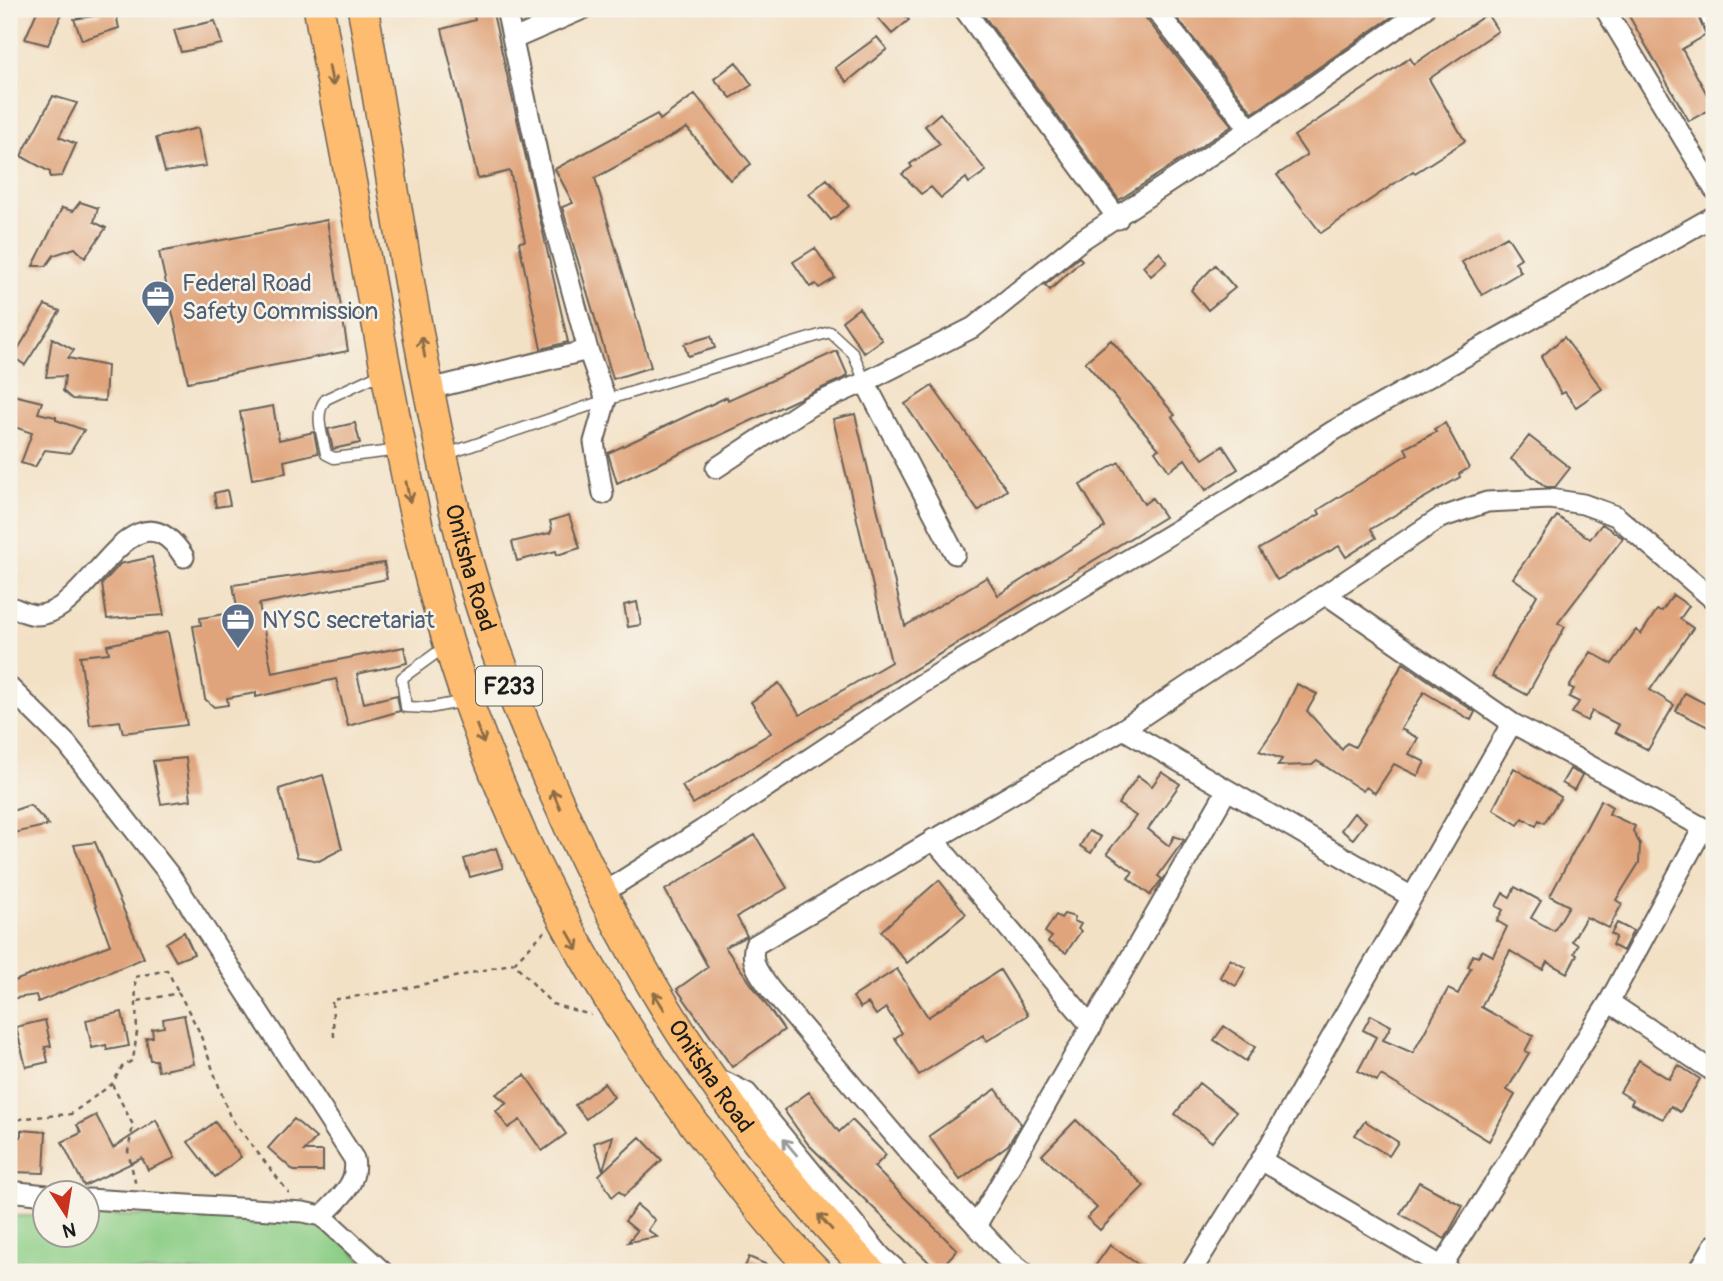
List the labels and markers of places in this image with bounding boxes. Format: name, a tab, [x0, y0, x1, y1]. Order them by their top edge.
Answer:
place label: Federal Road Safety Commission	[182, 269, 378, 326]
office icon: Federal Road Safety Commission	[139, 278, 177, 327]
office icon: NYSC secretariat	[219, 601, 257, 650]
place label: NYSC secretariat	[262, 606, 435, 635]

